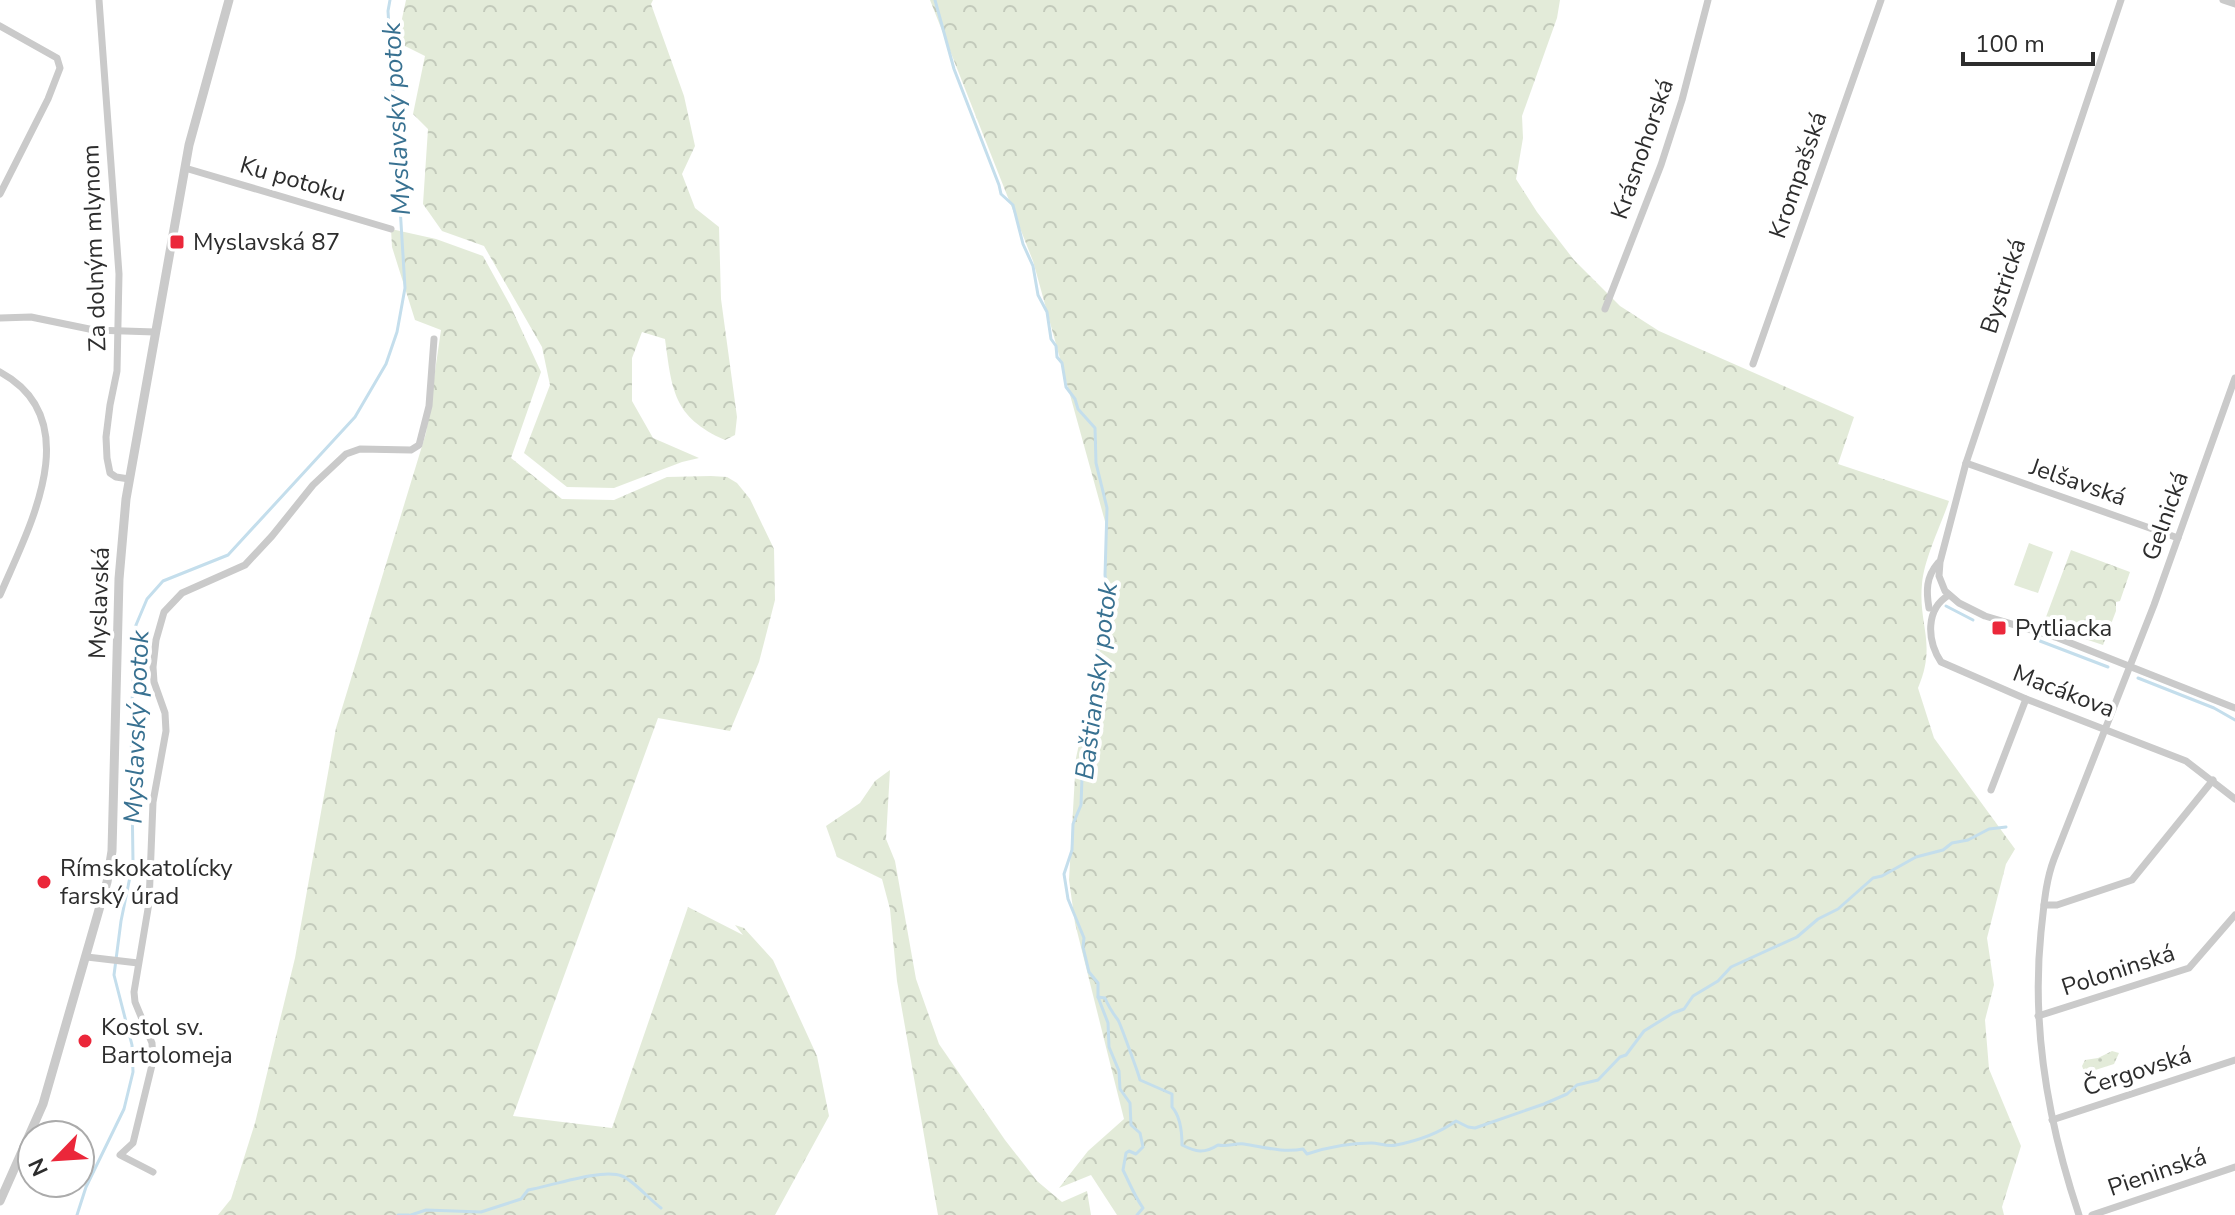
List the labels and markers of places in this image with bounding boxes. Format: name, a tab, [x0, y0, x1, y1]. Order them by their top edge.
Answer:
place label: Myslavská 87	[193, 226, 340, 258]
marker: Myslavská 87	[168, 233, 186, 251]
place label: Pytliacka	[2015, 612, 2112, 644]
marker: Pytliacka	[1990, 619, 2008, 637]
place label: Rímskokatolícky farský úrad	[60, 852, 233, 912]
marker: Rímskokatolícky farský úrad	[35, 873, 53, 891]
place label: Kostol sv. Bartolomeja	[101, 1011, 233, 1071]
marker: Kostol sv. Bartolomeja	[76, 1032, 94, 1050]

